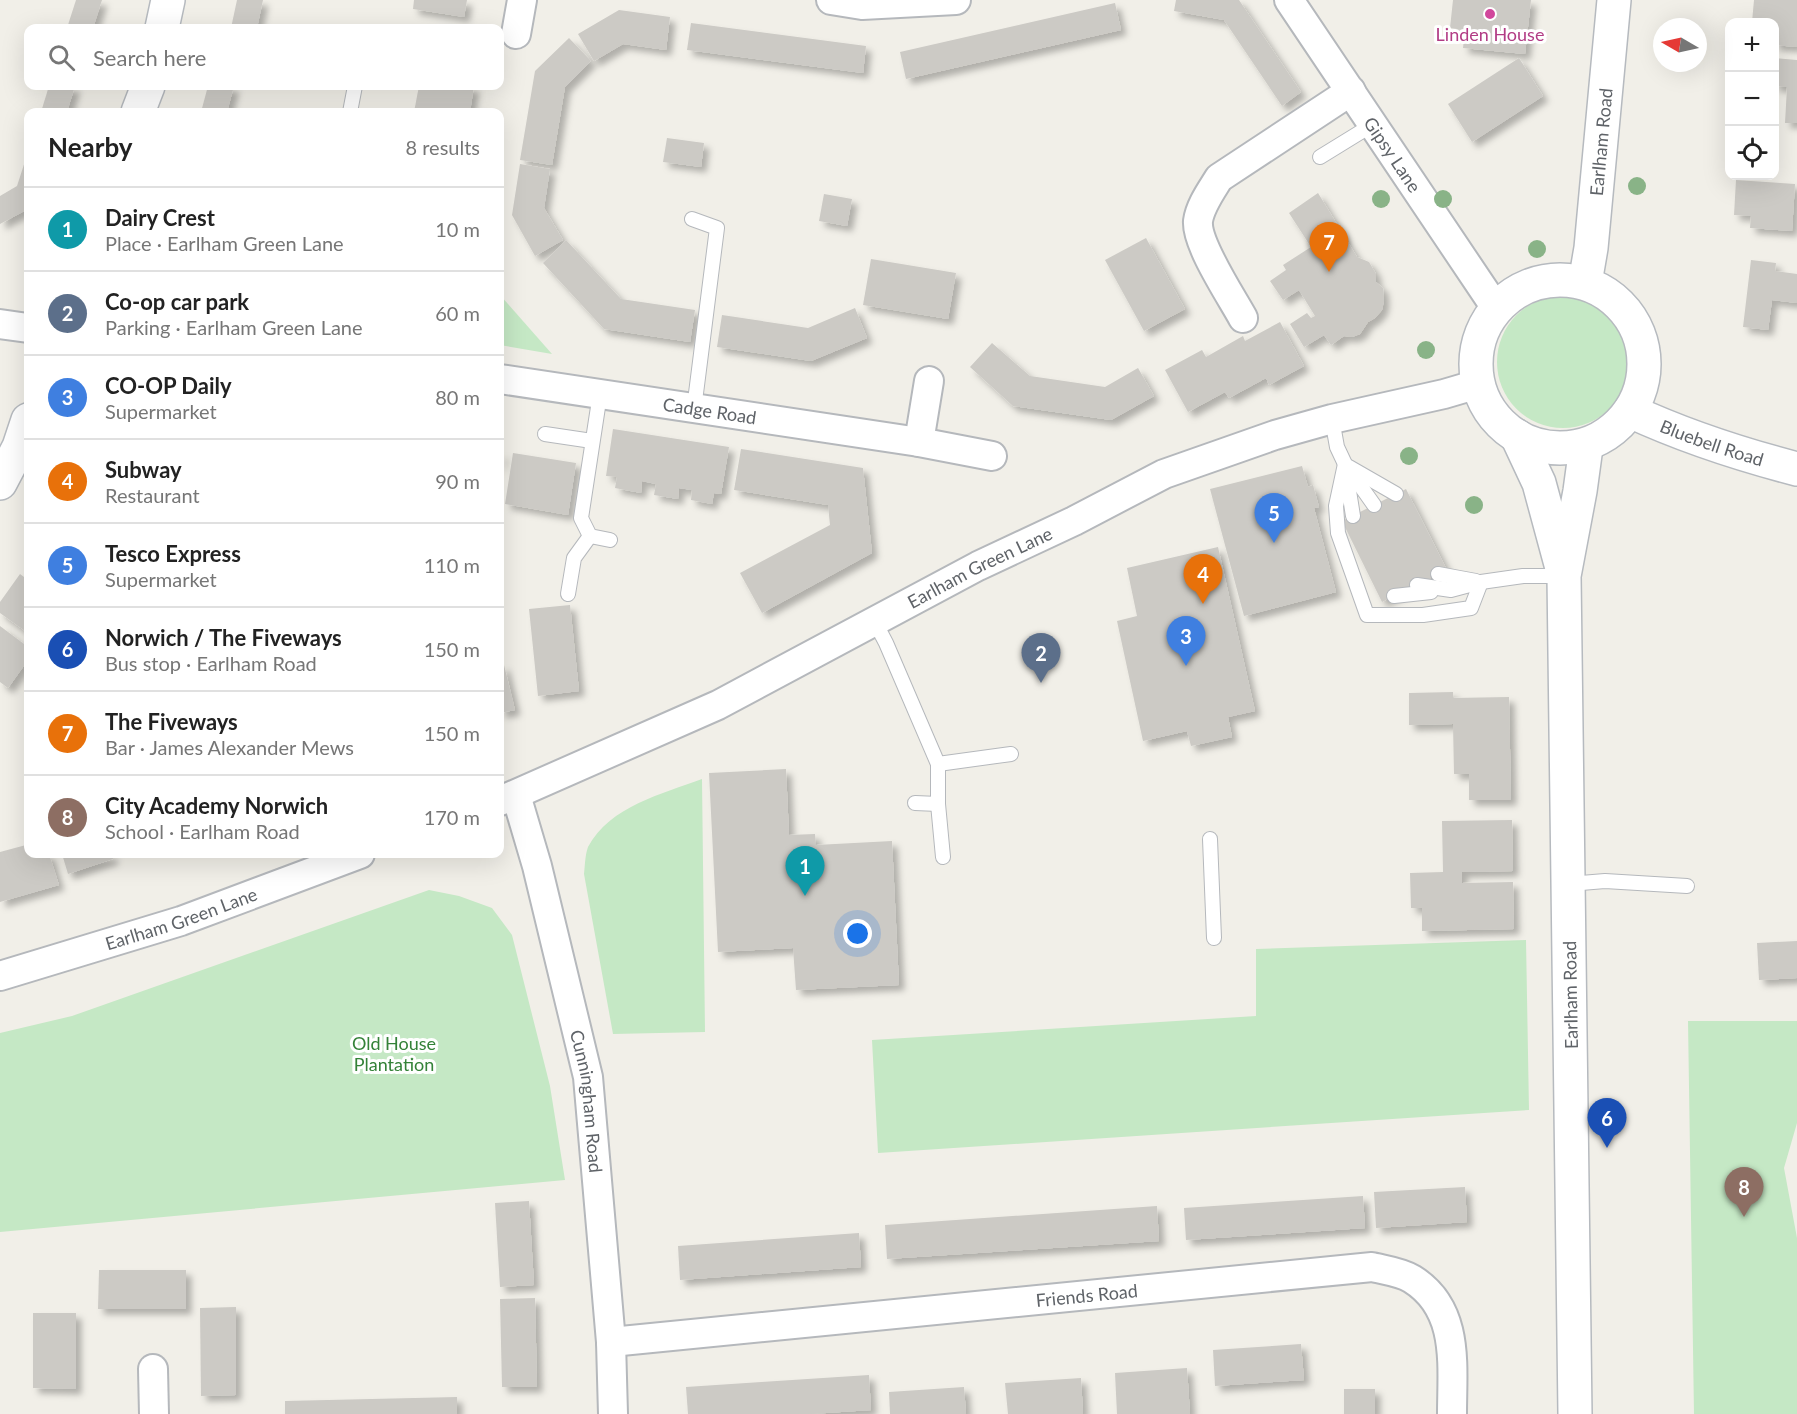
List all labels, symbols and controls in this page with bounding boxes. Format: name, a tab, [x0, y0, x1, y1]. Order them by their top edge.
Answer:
marker: Linden House	[1483, 7, 1497, 21]
north arrow	[1653, 18, 1707, 72]
map controls	[1725, 18, 1779, 180]
button: +	[1725, 18, 1779, 72]
place label: Linden House	[1436, 23, 1544, 45]
search box	[24, 24, 504, 90]
icon: search	[45, 41, 78, 74]
text: Search here	[93, 44, 206, 71]
button: −	[1725, 72, 1779, 126]
street label: Earlham Road	[1585, 87, 1617, 197]
street label: Gipsy Lane	[1360, 112, 1426, 196]
button: locate	[1725, 126, 1779, 180]
text: Nearby	[48, 131, 133, 163]
text: 8 results	[405, 135, 480, 159]
text: Dairy Crest	[105, 204, 215, 231]
text: 1	[62, 217, 73, 241]
text: 10 m	[435, 217, 480, 241]
pin: 7	[1310, 222, 1348, 272]
text: Place · Earlham Green Lane	[105, 231, 344, 255]
text: Co-op car park	[105, 288, 249, 315]
text: 2	[62, 301, 73, 325]
text: 60 m	[435, 301, 480, 325]
text: Parking · Earlham Green Lane	[105, 315, 363, 339]
text: CO-OP Daily	[105, 372, 232, 399]
text: 3	[62, 385, 73, 409]
text: 80 m	[435, 385, 480, 409]
street label: Cadge Road	[661, 393, 758, 428]
text: Supermarket	[105, 399, 217, 423]
street label: Bluebell Road	[1657, 414, 1766, 470]
text: Subway	[105, 456, 182, 483]
text: 4	[62, 469, 73, 493]
text: 90 m	[435, 469, 480, 493]
text: Restaurant	[105, 483, 200, 507]
pin: 5	[1254, 494, 1294, 543]
street label: Earlham Green Lane	[904, 522, 1056, 613]
text: Tesco Express	[105, 540, 241, 567]
text: 5	[62, 553, 73, 577]
text: 110 m	[424, 553, 480, 577]
pin: 4	[1184, 554, 1222, 604]
text: Supermarket	[105, 567, 217, 591]
pin: 3	[1166, 616, 1206, 666]
text: Norwich / The Fiveways	[105, 624, 342, 651]
pin: 2	[1022, 634, 1060, 683]
text: 6	[62, 637, 73, 661]
text: 150 m	[424, 637, 480, 661]
text: Bus stop · Earlham Road	[105, 651, 317, 675]
text: The Fiveways	[105, 708, 238, 735]
text: 7	[62, 721, 73, 745]
text: 150 m	[424, 721, 480, 745]
text: Bar · James Alexander Mews	[105, 735, 354, 759]
text: City Academy Norwich	[105, 792, 328, 819]
text: 8	[62, 805, 73, 829]
text: 170 m	[424, 805, 480, 829]
text: School · Earlham Road	[105, 819, 300, 843]
pin: 1	[786, 846, 824, 896]
street label: Earlham Green Lane	[102, 883, 260, 954]
your location	[843, 919, 872, 948]
street label: Earlham Road	[1558, 941, 1582, 1049]
street label: Cunningham Road	[566, 1028, 607, 1174]
park label: Old House Plantation	[352, 1032, 436, 1075]
pin: 6	[1588, 1098, 1626, 1148]
pin: 8	[1724, 1168, 1764, 1217]
street label: Friends Road	[1035, 1279, 1139, 1311]

